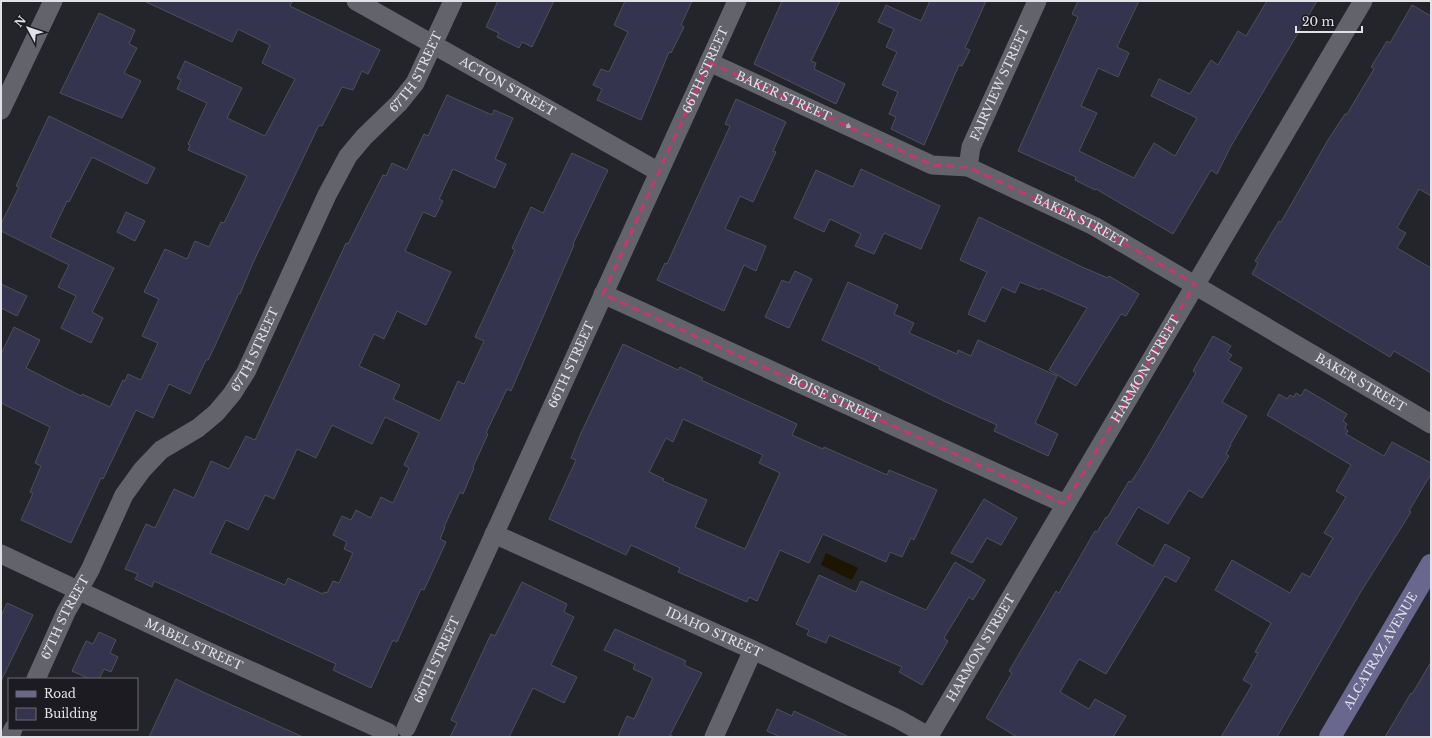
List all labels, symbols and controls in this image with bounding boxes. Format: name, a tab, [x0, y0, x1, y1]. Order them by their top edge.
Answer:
north arrow	[8, 8, 48, 48]
scale bar	[1296, 8, 1362, 34]
text: N	[12, 13, 29, 30]
text: 20 m	[1302, 14, 1334, 29]
street label: FAIRVIEW STREET	[967, 23, 1032, 143]
street label: 66TH STREET	[679, 24, 731, 115]
street label: 67TH STREET	[386, 29, 445, 115]
street label: ACTON STREET	[456, 53, 559, 119]
street label: BAKER STREET	[734, 68, 834, 124]
one-way arrow	[841, 122, 852, 128]
street label: BAKER STREET	[1031, 191, 1130, 251]
street label: 67TH STREET	[227, 305, 282, 394]
street label: HARMON STREET	[1108, 312, 1183, 425]
street label: 66TH STREET	[545, 319, 597, 410]
street label: BAKER STREET	[1313, 350, 1409, 415]
street label: BOISE STREET	[786, 371, 883, 426]
street label: 67TH STREET	[38, 572, 92, 662]
street label: ALCATRAZ AVENUE	[1340, 589, 1420, 713]
street label: HARMON STREET	[943, 591, 1018, 704]
street label: IDAHO STREET	[664, 604, 765, 660]
street label: 66TH STREET	[410, 614, 463, 705]
street label: MABEL STREET	[143, 615, 245, 673]
legend	[8, 678, 138, 730]
text: Road	[44, 686, 76, 701]
text: Building	[44, 706, 98, 721]

